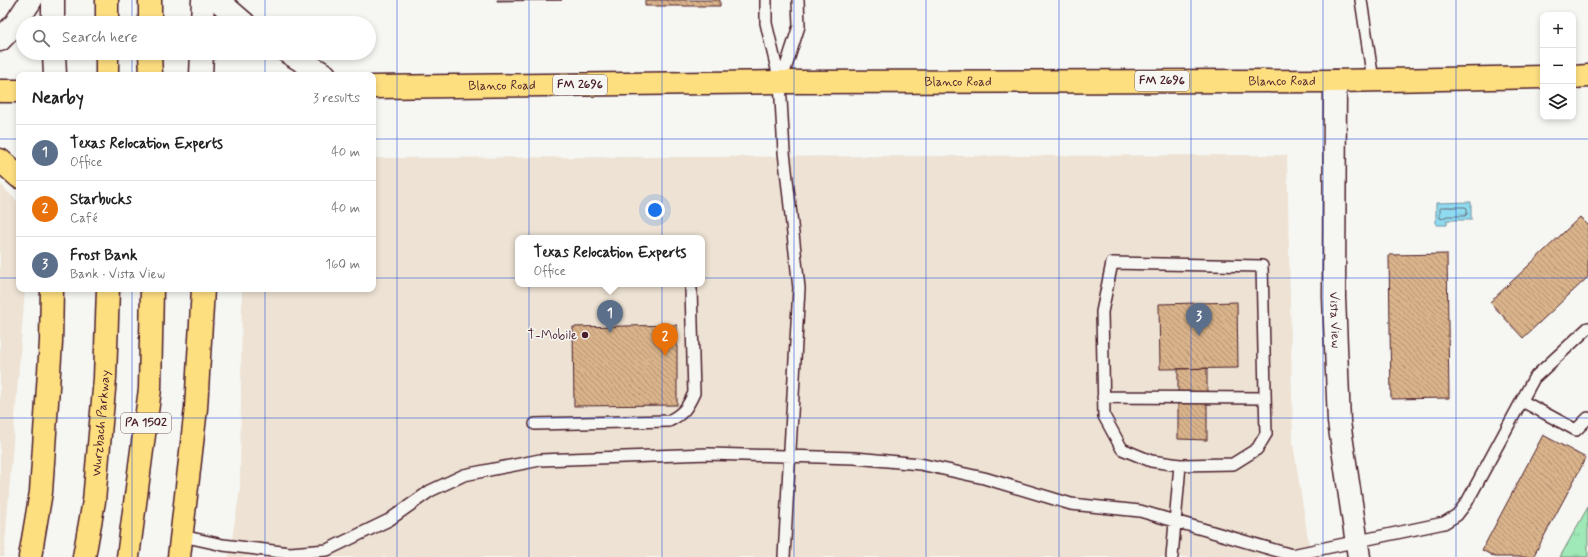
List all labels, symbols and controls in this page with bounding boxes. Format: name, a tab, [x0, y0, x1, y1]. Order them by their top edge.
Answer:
map controls	[1540, 12, 1576, 120]
button: +	[1540, 12, 1576, 48]
search box	[16, 16, 376, 60]
icon: search	[30, 27, 52, 49]
text: Search here	[62, 28, 138, 48]
button: −	[1540, 48, 1576, 84]
road number: FM 2696	[1135, 71, 1189, 91]
street label: Blanco Road	[924, 73, 992, 90]
street label: Blanco Road	[1248, 73, 1316, 90]
road number: FM 2696	[553, 75, 607, 95]
street label: Blanco Road	[468, 77, 536, 94]
button: layers	[1540, 84, 1576, 120]
text: Nearby	[32, 87, 84, 109]
text: 3 results	[313, 90, 360, 107]
text: Texas Relocation Experts	[70, 134, 223, 154]
text: 1	[42, 144, 48, 161]
text: 40 m	[331, 144, 360, 161]
text: Office	[70, 154, 102, 171]
text: Starbucks	[70, 190, 132, 210]
text: 2	[42, 200, 48, 217]
text: 40 m	[331, 200, 360, 217]
your location	[645, 200, 665, 220]
text: Café	[70, 210, 97, 227]
popup	[515, 235, 705, 287]
text: Texas Relocation Experts	[534, 243, 686, 263]
text: Frost Bank	[70, 246, 137, 266]
text: 3	[42, 256, 48, 273]
text: 160 m	[325, 256, 360, 273]
text: Office	[534, 263, 566, 280]
text: Bank · Vista View	[70, 266, 165, 283]
street label: Vista View	[1325, 292, 1345, 349]
pin: 1	[597, 300, 623, 333]
pin: 3	[1186, 303, 1212, 336]
pin: 2	[652, 323, 678, 356]
place label: T-Mobile	[528, 327, 577, 344]
marker: T-Mobile	[580, 330, 590, 340]
street label: Wurzbach Parkway	[88, 369, 114, 477]
road number: PA 1502	[121, 413, 171, 433]

